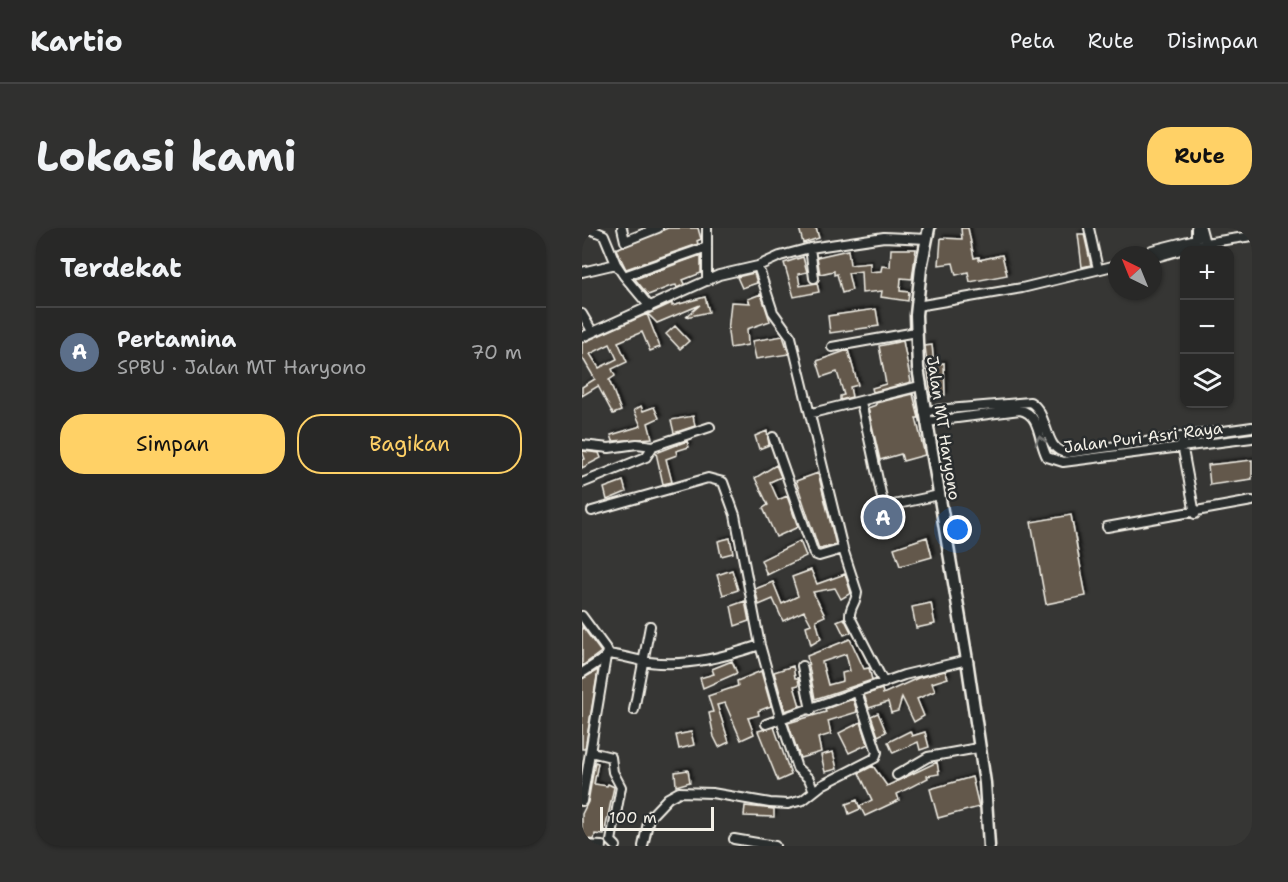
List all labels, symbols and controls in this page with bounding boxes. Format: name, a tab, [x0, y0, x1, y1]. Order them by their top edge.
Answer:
text: Kartio	[30, 22, 123, 60]
text: Peta	[1010, 27, 1055, 55]
text: Rute	[1088, 27, 1134, 55]
text: Disimpan	[1167, 27, 1258, 55]
button: Rute	[1147, 127, 1252, 185]
text: Lokasi kami	[36, 128, 297, 184]
north arrow	[1108, 246, 1162, 300]
map controls	[1180, 246, 1234, 408]
button: +	[1180, 246, 1234, 300]
text: Terdekat	[60, 250, 182, 285]
button: −	[1180, 300, 1234, 354]
text: Pertamina	[117, 325, 236, 354]
text: A	[72, 339, 87, 365]
text: 70 m	[470, 339, 522, 365]
text: SPBU · Jalan MT Haryono	[117, 354, 366, 380]
street label: Jalan MT Haryono	[922, 354, 965, 502]
button: layers	[1180, 354, 1234, 408]
button: Simpan	[60, 414, 285, 474]
button: Bagikan	[297, 414, 522, 474]
street label: Jalan Puri Asri Raya	[1062, 417, 1224, 458]
one-way arrow	[1035, 435, 1047, 445]
pin: A	[864, 494, 902, 540]
your location	[943, 515, 972, 544]
scale bar	[600, 804, 714, 832]
text: 100 m	[609, 807, 657, 828]

